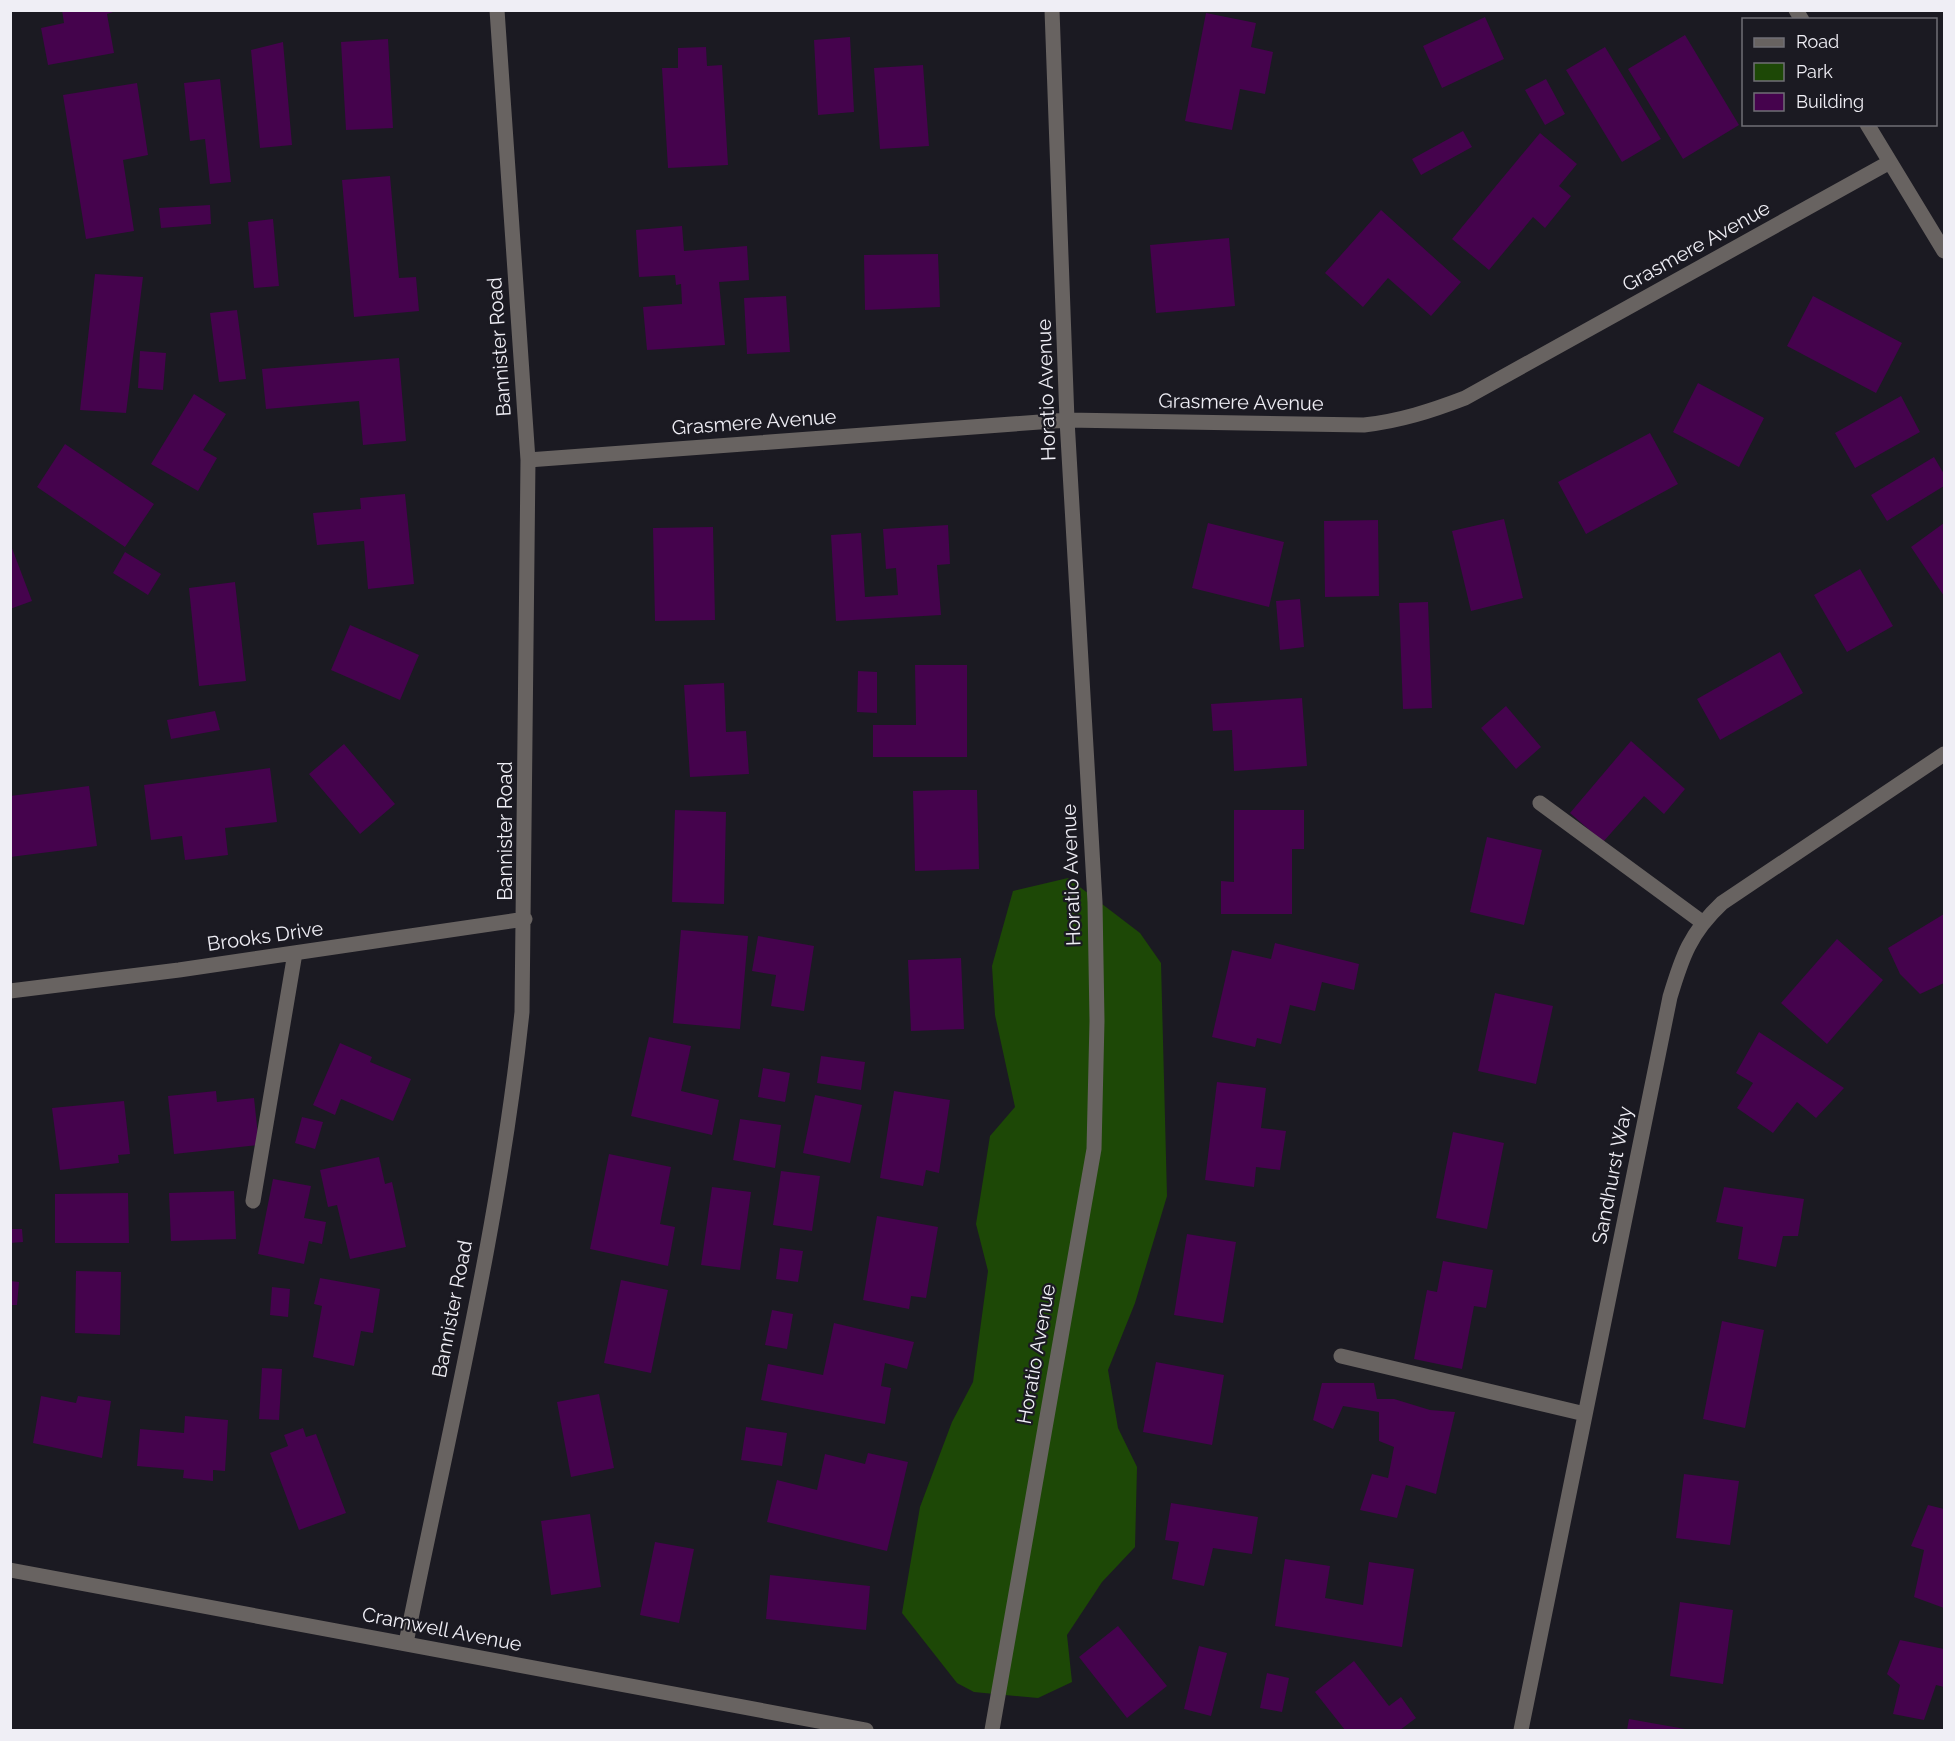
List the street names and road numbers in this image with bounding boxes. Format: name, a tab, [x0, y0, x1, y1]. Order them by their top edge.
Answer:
street label: Grasmere Avenue	[1618, 195, 1774, 297]
street label: Bannister Road	[482, 277, 516, 417]
street label: Horatio Avenue	[1032, 318, 1060, 461]
street label: Grasmere Avenue	[1158, 389, 1324, 415]
street label: Grasmere Avenue	[671, 404, 837, 440]
street label: Bannister Road	[493, 761, 517, 901]
street label: Horatio Avenue	[1057, 803, 1085, 946]
street label: Brooks Drive	[205, 916, 325, 956]
street label: Sandhurst Way	[1587, 1104, 1637, 1246]
street label: Bannister Road	[427, 1238, 477, 1380]
street label: Horatio Avenue	[1012, 1282, 1060, 1426]
street label: Cramwell Avenue	[360, 1602, 524, 1656]

